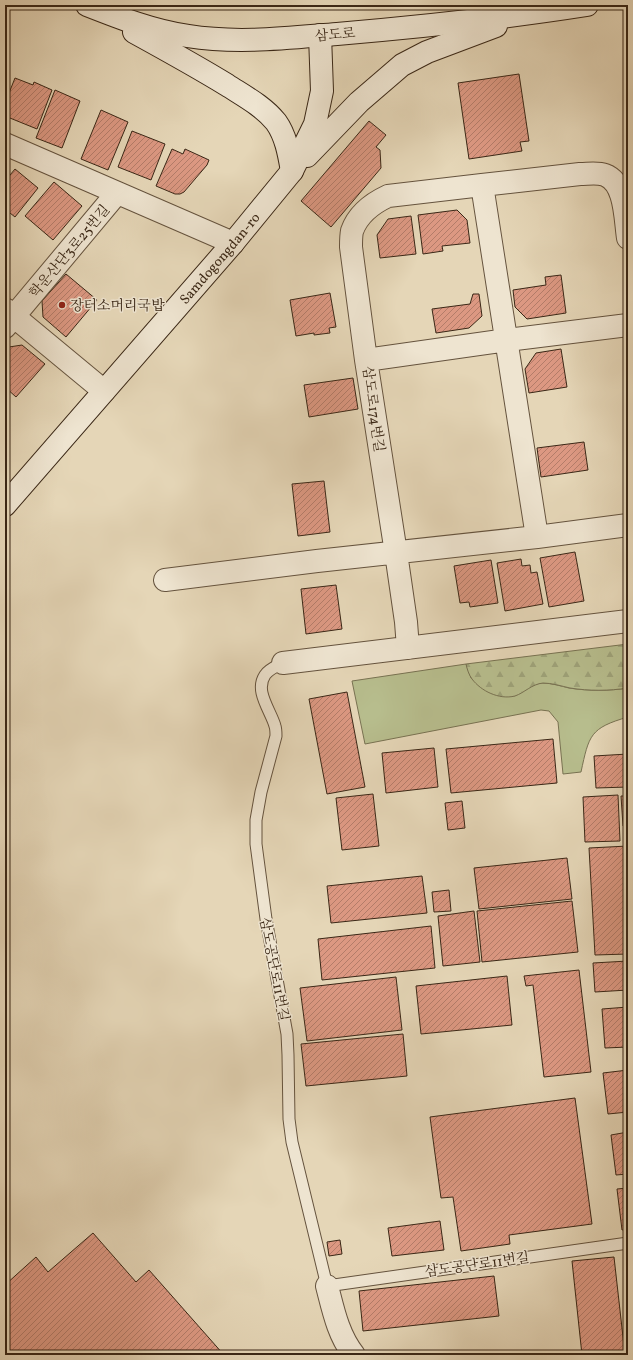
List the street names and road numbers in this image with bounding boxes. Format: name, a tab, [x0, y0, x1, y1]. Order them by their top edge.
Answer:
street label: 삼도로	[314, 24, 357, 47]
street label: 학운산단3로25번길	[26, 201, 115, 303]
street label: Samdogongdan-ro	[176, 209, 265, 309]
street label: 삼도로174번길	[357, 365, 388, 454]
street label: 삼도공단로11번길	[254, 916, 293, 1023]
street label: 삼도공단로11번길	[424, 1249, 531, 1282]

